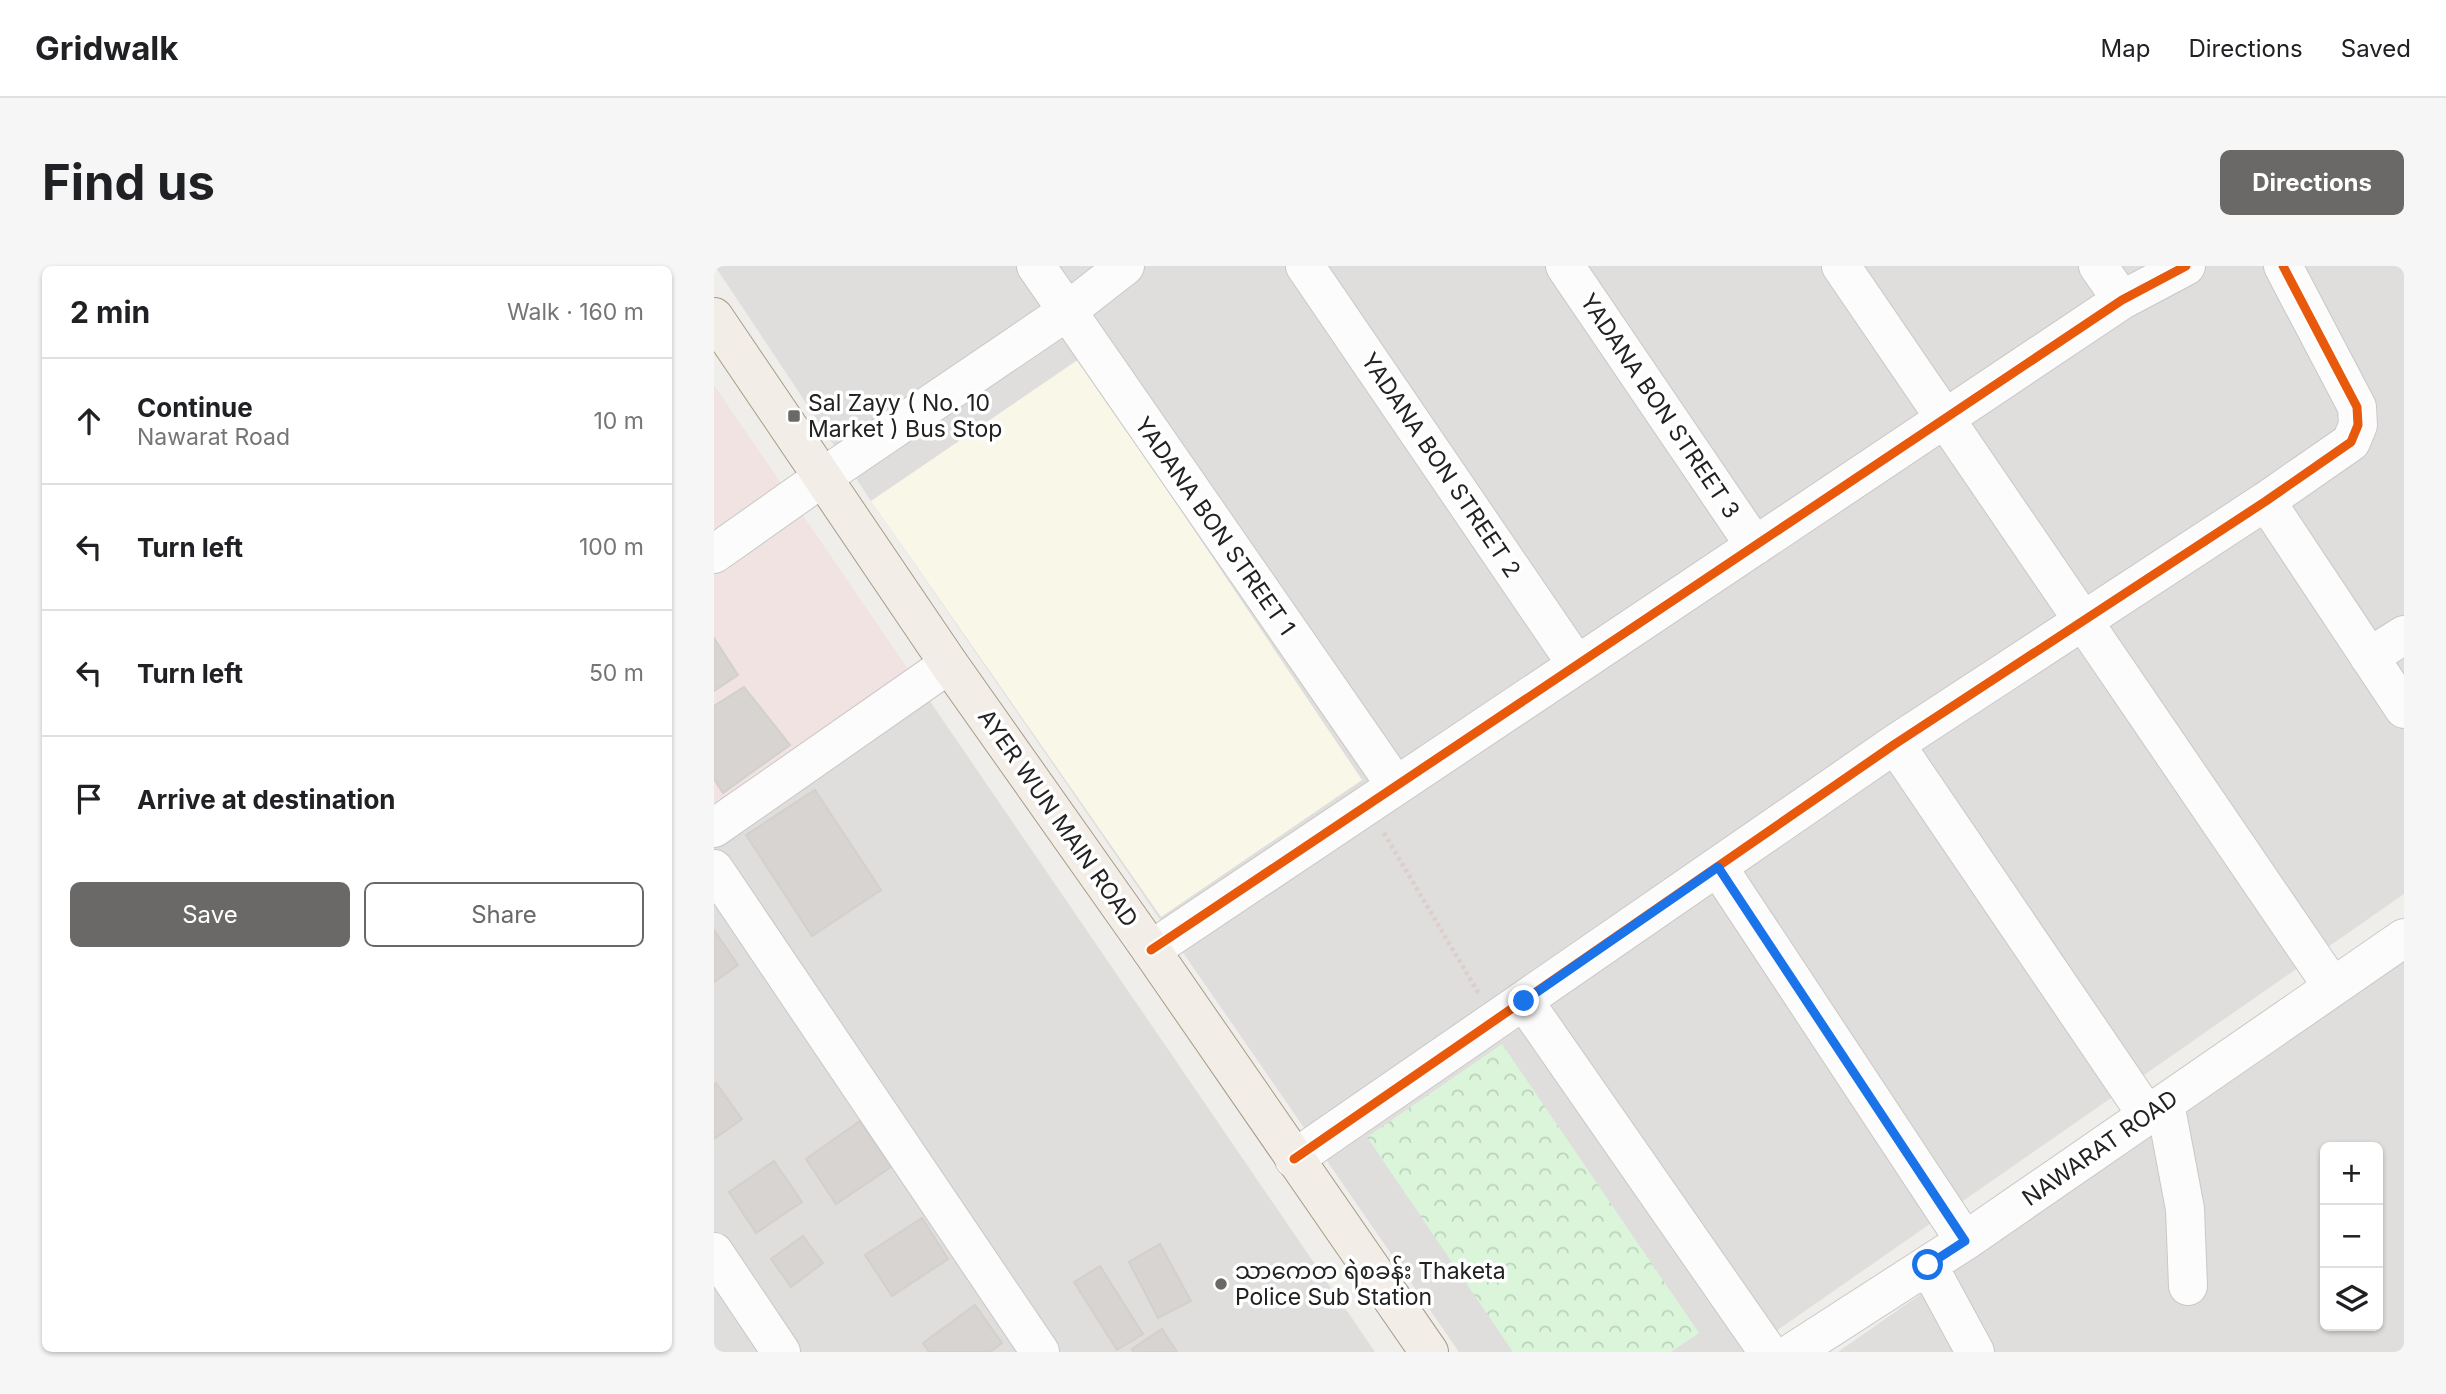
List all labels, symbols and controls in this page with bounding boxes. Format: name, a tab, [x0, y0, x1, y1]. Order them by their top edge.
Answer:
text: Gridwalk	[35, 28, 178, 68]
text: Map	[2101, 34, 2150, 63]
text: Directions	[2188, 34, 2303, 63]
text: Saved	[2341, 34, 2411, 63]
button: Directions	[2220, 150, 2404, 215]
text: Find us	[42, 153, 215, 212]
street label: YADANA BON STREET 3	[1574, 288, 1746, 524]
text: 2 min	[70, 294, 150, 330]
text: Walk · 160 m	[507, 298, 644, 326]
street label: YADANA BON STREET 2	[1355, 347, 1527, 583]
place label: Sal Zayy ( No. 10 Market ) Bus Stop	[808, 389, 1002, 443]
text: Continue	[137, 392, 253, 423]
icon: ahead	[70, 402, 108, 440]
text: 10 m	[594, 407, 644, 435]
marker: Sal Zayy ( No. 10 Market ) Bus Stop	[786, 408, 802, 424]
street label: YADANA BON STREET 1	[1129, 411, 1301, 641]
text: Nawarat Road	[137, 423, 290, 451]
icon: left	[70, 528, 108, 566]
text: Turn left	[137, 532, 243, 563]
text: 100 m	[579, 533, 644, 561]
icon: left	[70, 654, 108, 692]
text: Turn left	[137, 658, 243, 689]
text: 50 m	[589, 659, 644, 687]
street label: AYER WUN MAIN ROAD	[972, 704, 1144, 932]
icon: arrive	[70, 780, 108, 818]
text: Arrive at destination	[137, 784, 396, 815]
button: Save	[70, 882, 350, 947]
button: Share	[364, 882, 644, 947]
route end	[1508, 985, 1539, 1016]
street label: NAWARAT ROAD	[2017, 1084, 2183, 1212]
map controls	[2320, 1142, 2383, 1331]
button: +	[2320, 1142, 2383, 1205]
button: −	[2320, 1205, 2383, 1268]
route start	[1912, 1249, 1943, 1280]
place label: သာကေတ ရဲစခန်း Thaketa Police Sub Station	[1235, 1255, 1506, 1311]
button: layers	[2320, 1268, 2383, 1331]
marker: သာကေတ ရဲစခန်း Thaketa Police Sub Station	[1213, 1276, 1229, 1292]

